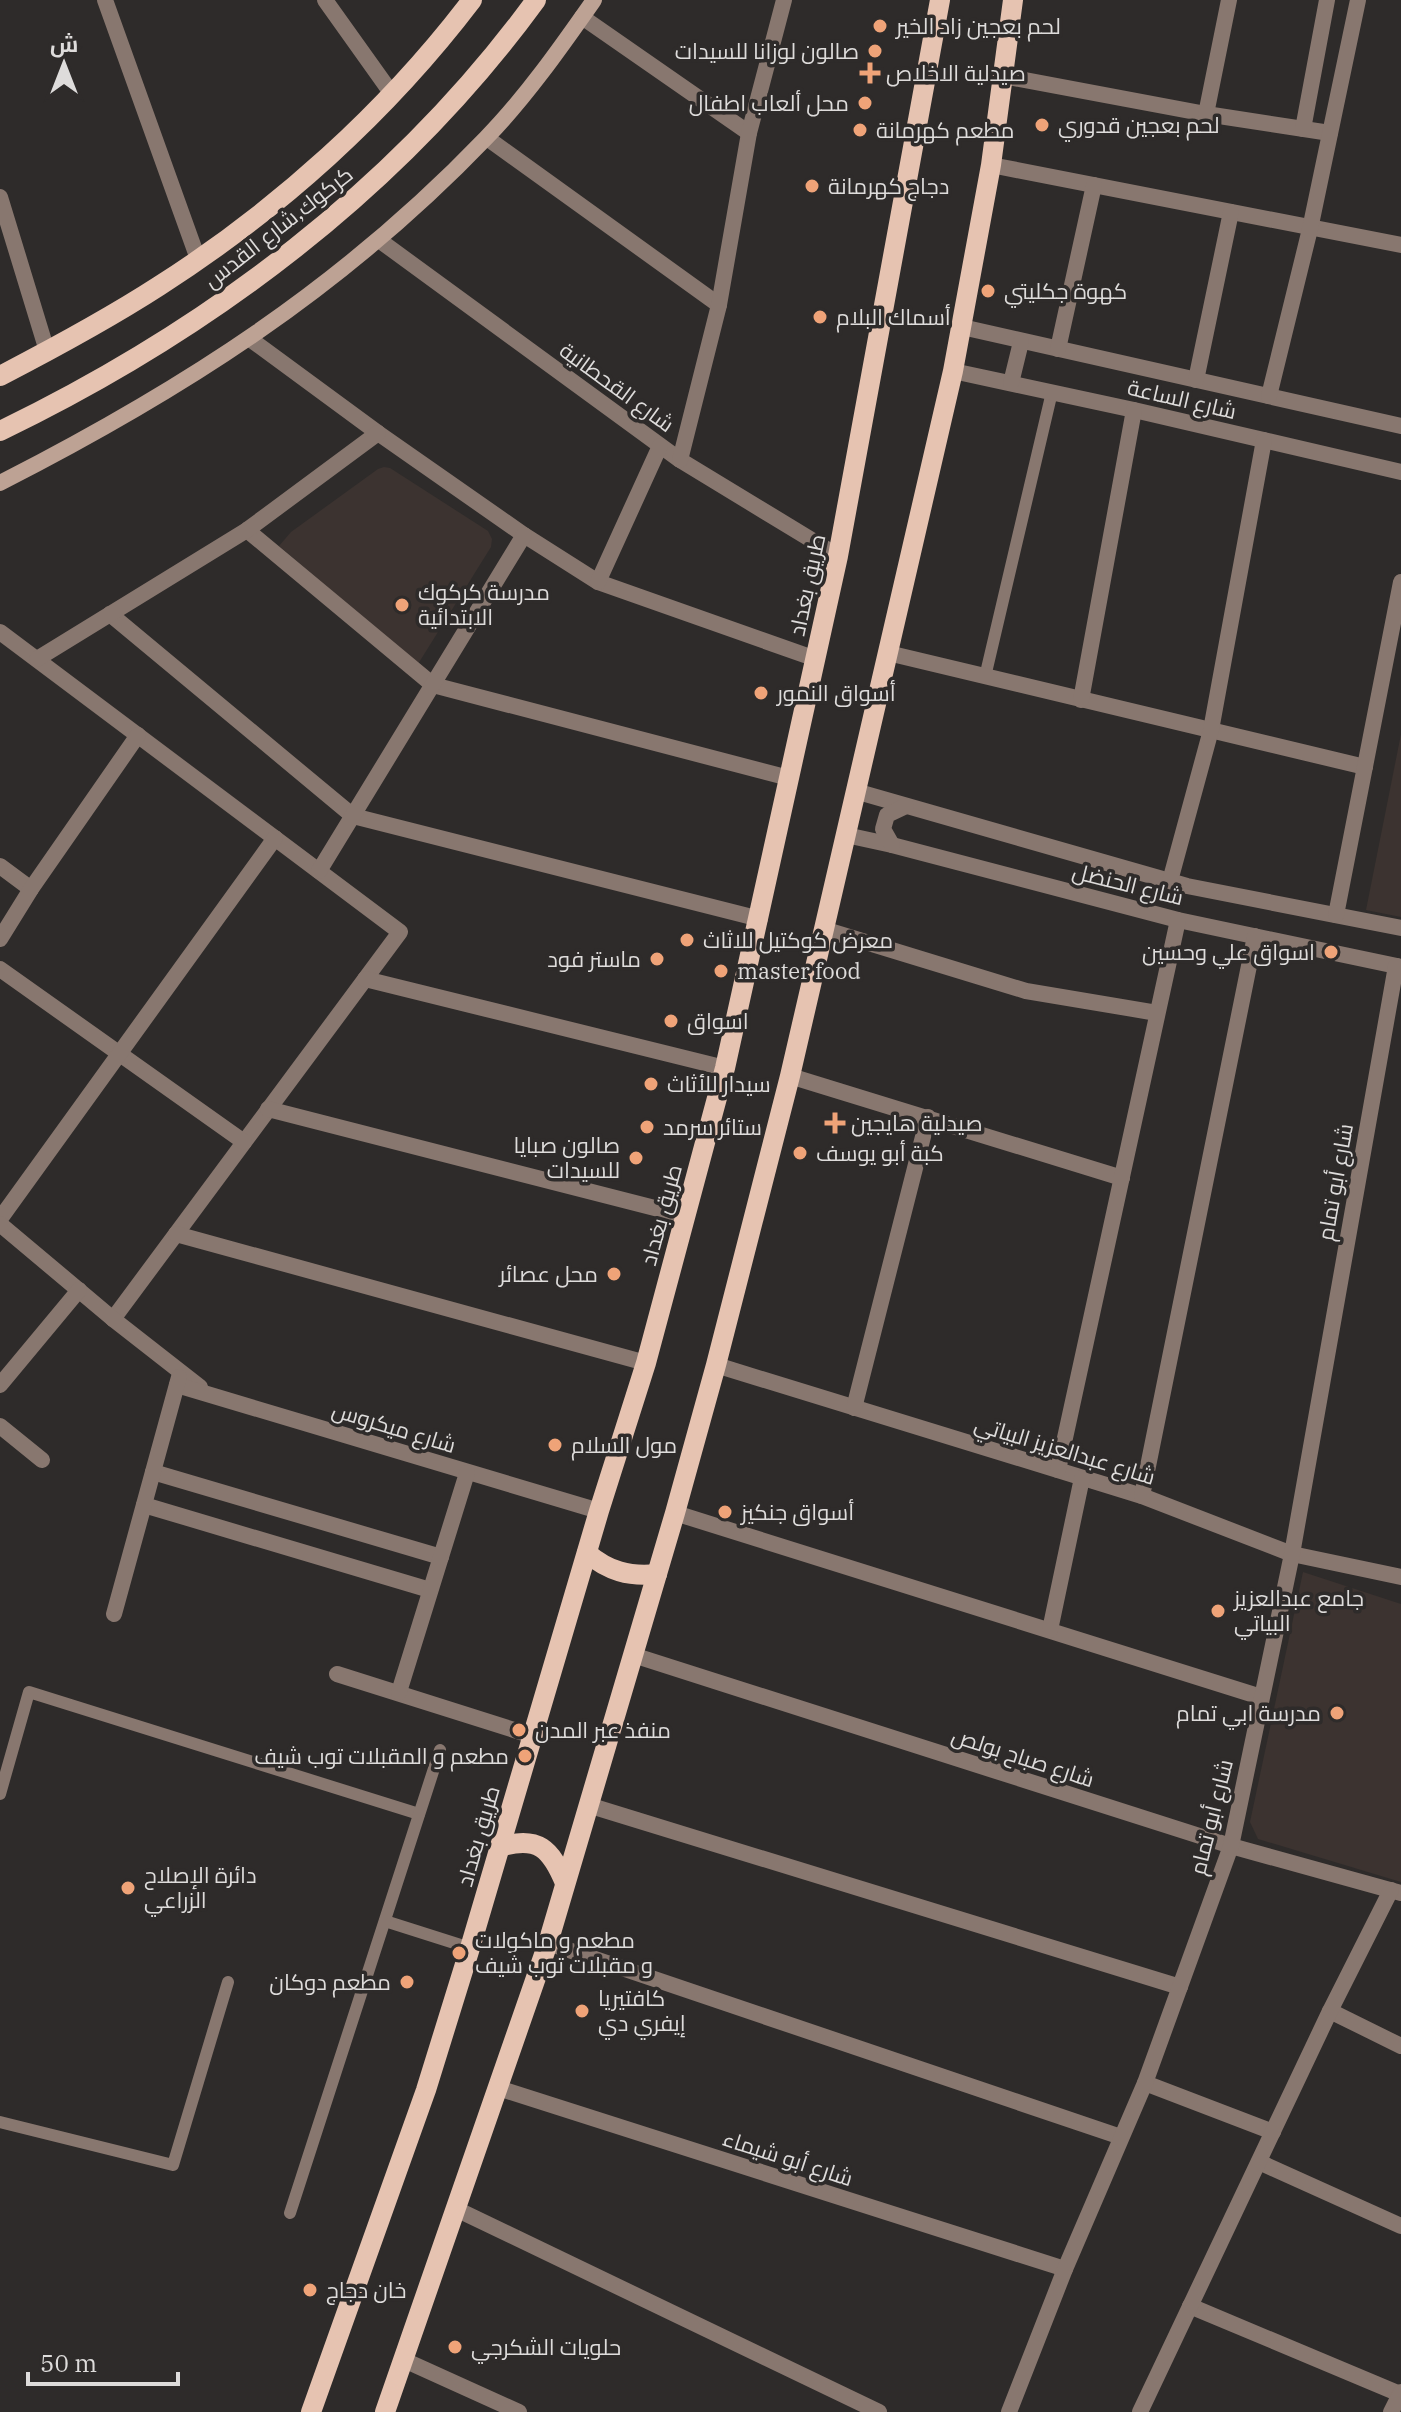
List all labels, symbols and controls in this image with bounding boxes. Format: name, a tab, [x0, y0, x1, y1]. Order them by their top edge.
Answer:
place label: لحم بعجين زاد الخير	[894, 11, 1061, 42]
marker: لحم بعجين زاد الخير	[871, 17, 889, 35]
north arrow	[24, 24, 104, 104]
text: ش	[50, 29, 78, 58]
place label: صالون لوزانا للسيدات	[675, 36, 859, 65]
marker: صالون لوزانا للسيدات	[866, 42, 884, 60]
place label: صيدلية الاخلاص	[886, 58, 1026, 87]
marker: صيدلية الاخلاص	[861, 64, 879, 82]
place label: محل ألعاب اطفال	[689, 88, 849, 117]
marker: محل ألعاب اطفال	[856, 94, 874, 112]
place label: لحم بعجين قدوري	[1058, 110, 1220, 142]
place label: مطعم كهرمانة	[876, 115, 1014, 146]
marker: لحم بعجين قدوري	[1033, 116, 1051, 134]
marker: مطعم كهرمانة	[851, 121, 869, 139]
street label: كركوك,شارع القدس	[197, 159, 359, 295]
place label: دجاج كهرمانة	[828, 171, 949, 201]
marker: دجاج كهرمانة	[803, 177, 821, 195]
place label: كهوة جكليتي	[1004, 276, 1127, 308]
marker: كهوة جكليتي	[979, 282, 997, 300]
place label: أسماك البلام	[836, 302, 951, 333]
marker: أسماك البلام	[811, 308, 829, 326]
street label: شارع القحطانية	[554, 335, 680, 439]
street label: شارع الساعة	[1125, 372, 1239, 426]
street label: طريق بغداد	[782, 531, 831, 639]
place label: مدرسة كركوك الابتدائية	[418, 577, 550, 631]
marker: مدرسة كركوك الابتدائية	[393, 596, 411, 614]
place label: أسواق النمور	[775, 678, 896, 707]
marker: أسواق النمور	[752, 684, 770, 702]
street label: شارع الحنضل	[1069, 856, 1187, 912]
place label: معرض كوكتيل للاثاث	[703, 925, 893, 954]
marker: معرض كوكتيل للاثاث	[678, 931, 696, 949]
place label: اسواق علي وحسين	[1142, 937, 1315, 969]
marker: اسواق علي وحسين	[1322, 943, 1340, 961]
place label: ماستر فود	[547, 944, 641, 973]
marker: ماستر فود	[648, 950, 666, 968]
place label: master food	[737, 956, 861, 985]
marker: master food	[712, 962, 730, 980]
place label: اسواق	[687, 1006, 749, 1035]
marker: اسواق	[662, 1012, 680, 1030]
place label: سيدار للأثاث	[667, 1069, 771, 1098]
marker: سيدار للأثاث	[642, 1075, 660, 1093]
place label: صيدلية هايجين	[851, 1108, 983, 1137]
place label: ستائر سرمد	[663, 1112, 762, 1141]
marker: صيدلية هايجين	[826, 1114, 844, 1132]
marker: ستائر سرمد	[638, 1118, 656, 1136]
street label: شارع أبو تمام	[1310, 1121, 1361, 1243]
place label: صالون صبايا للسيدات	[514, 1130, 620, 1184]
place label: كبة أبو يوسف	[816, 1138, 944, 1167]
marker: كبة أبو يوسف	[791, 1144, 809, 1162]
marker: صالون صبايا للسيدات	[627, 1149, 645, 1167]
street label: طريق بغداد	[633, 1161, 688, 1269]
place label: محل عصائر	[497, 1259, 598, 1288]
marker: محل عصائر	[605, 1265, 623, 1283]
street label: شارع ميكروس	[328, 1394, 460, 1460]
street label: شارع عبدالعزيز البياتي	[970, 1408, 1159, 1494]
place label: مول السلام	[571, 1430, 677, 1461]
marker: مول السلام	[546, 1436, 564, 1454]
place label: أسواق جنكيز	[739, 1497, 854, 1526]
marker: أسواق جنكيز	[716, 1503, 734, 1521]
place label: جامع عبدالعزيز البياتي	[1232, 1583, 1364, 1640]
marker: جامع عبدالعزيز البياتي	[1209, 1602, 1227, 1620]
place label: مدرسة ابي تمام	[1176, 1698, 1321, 1730]
marker: مدرسة ابي تمام	[1328, 1704, 1346, 1722]
place label: منفذ عبر المدن	[535, 1715, 671, 1744]
street label: شارع صباح بولص	[948, 1720, 1098, 1794]
marker: منفذ عبر المدن	[510, 1721, 528, 1739]
place label: مطعم و المقبلات توب شيف	[254, 1741, 509, 1772]
marker: مطعم و المقبلات توب شيف	[516, 1747, 534, 1765]
street label: شارع أبو تمام	[1182, 1756, 1241, 1878]
street label: طريق بغداد	[449, 1782, 506, 1890]
place label: دائرة الإصلاح الزراعي	[144, 1860, 257, 1917]
marker: دائرة الإصلاح الزراعي	[119, 1879, 137, 1897]
place label: مطعم و ماكولات و مقبلات توب شيف	[475, 1925, 653, 1979]
marker: مطعم و ماكولات و مقبلات توب شيف	[450, 1944, 468, 1962]
place label: مطعم دوكان	[269, 1967, 391, 1998]
marker: مطعم دوكان	[398, 1973, 416, 1991]
place label: كافتيريا إيفري دي	[598, 1983, 686, 2040]
marker: كافتيريا إيفري دي	[573, 2002, 591, 2020]
street label: شارع أبو شيماء	[719, 2123, 857, 2193]
place label: خان دجاج	[326, 2275, 407, 2305]
marker: خان دجاج	[301, 2281, 319, 2299]
place label: حلويات الشكرجي	[471, 2332, 621, 2364]
scale bar	[28, 2336, 178, 2386]
marker: حلويات الشكرجي	[446, 2338, 464, 2356]
text: 50 m	[40, 2347, 97, 2379]

